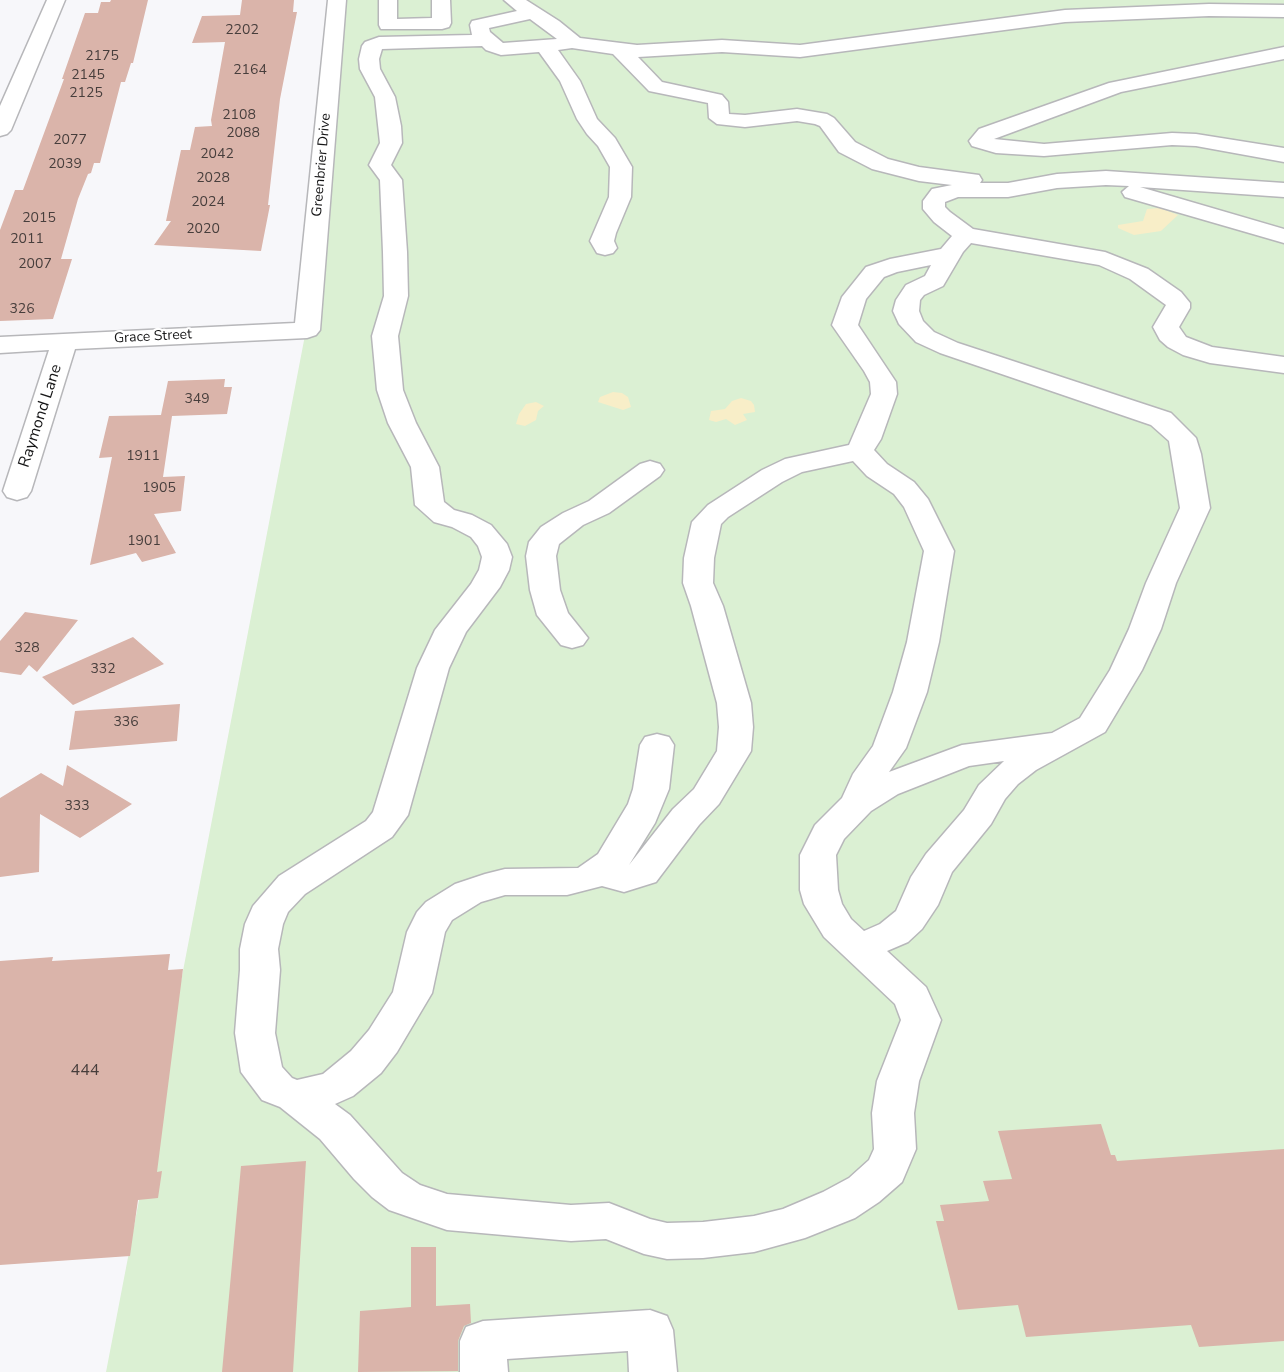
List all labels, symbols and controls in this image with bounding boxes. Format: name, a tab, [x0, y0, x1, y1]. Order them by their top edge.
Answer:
house number: 2202	[225, 23, 259, 39]
house number: 2175	[85, 49, 119, 65]
house number: 2164	[233, 63, 267, 79]
house number: 2145	[71, 68, 105, 84]
house number: 2125	[69, 86, 103, 102]
house number: 2108	[222, 108, 256, 124]
street label: Greenbrier Drive	[309, 113, 335, 217]
house number: 2088	[226, 126, 260, 142]
house number: 2077	[53, 133, 87, 149]
house number: 2042	[200, 147, 234, 163]
house number: 2039	[48, 157, 82, 173]
house number: 2028	[196, 171, 230, 187]
house number: 2024	[191, 195, 225, 211]
house number: 2015	[22, 211, 56, 227]
house number: 2020	[186, 222, 220, 238]
house number: 2011	[10, 232, 44, 248]
house number: 2007	[18, 257, 52, 273]
house number: 326	[9, 302, 35, 318]
street label: Grace Street	[114, 327, 192, 347]
street label: Raymond Lane	[15, 362, 67, 470]
house number: 349	[184, 392, 210, 408]
house number: 1911	[126, 449, 160, 465]
house number: 1905	[142, 481, 176, 497]
house number: 1901	[127, 534, 161, 550]
house number: 328	[14, 641, 40, 657]
house number: 332	[90, 662, 116, 678]
house number: 336	[113, 715, 139, 731]
house number: 333	[64, 799, 90, 815]
house number: 444	[71, 1061, 99, 1081]

